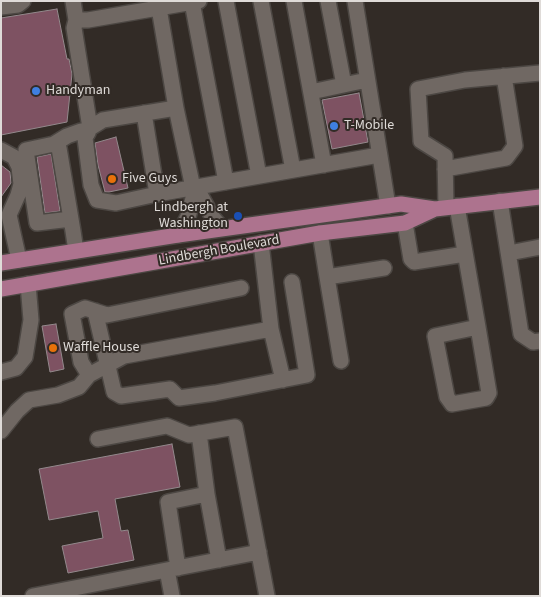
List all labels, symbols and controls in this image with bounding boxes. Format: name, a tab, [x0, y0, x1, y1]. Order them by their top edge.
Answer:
place label: Handyman	[46, 83, 110, 99]
marker: Handyman	[30, 85, 42, 97]
place label: T-Mobile	[344, 118, 394, 134]
marker: T-Mobile	[328, 120, 340, 132]
place label: Five Guys	[122, 171, 177, 187]
marker: Five Guys	[106, 173, 118, 185]
place label: Lindbergh at Washington	[154, 200, 228, 232]
marker: Lindbergh at Washington	[232, 210, 244, 222]
street label: Lindbergh Boulevard	[157, 232, 281, 270]
place label: Waffle House	[63, 340, 139, 356]
marker: Waffle House	[47, 342, 59, 354]

